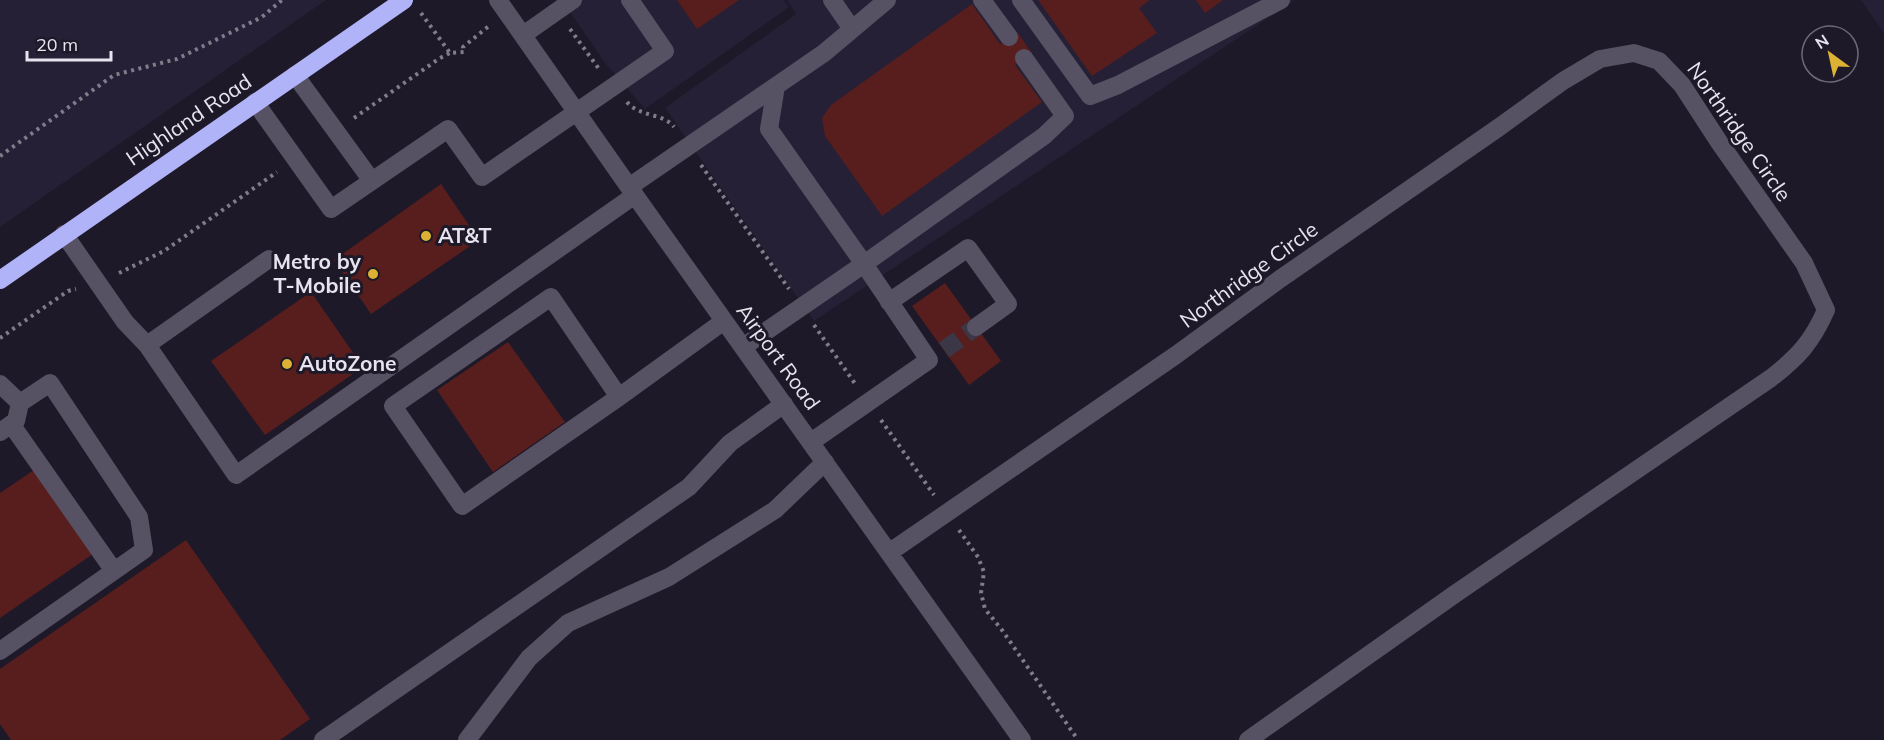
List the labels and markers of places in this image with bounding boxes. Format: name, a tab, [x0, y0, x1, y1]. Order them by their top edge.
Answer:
place label: AT&T	[438, 222, 492, 248]
marker: AT&T	[419, 229, 433, 243]
place label: Metro by T-Mobile	[273, 248, 362, 298]
marker: Metro by T-Mobile	[366, 267, 380, 281]
place label: AutoZone	[299, 350, 397, 376]
marker: AutoZone	[280, 357, 294, 371]

